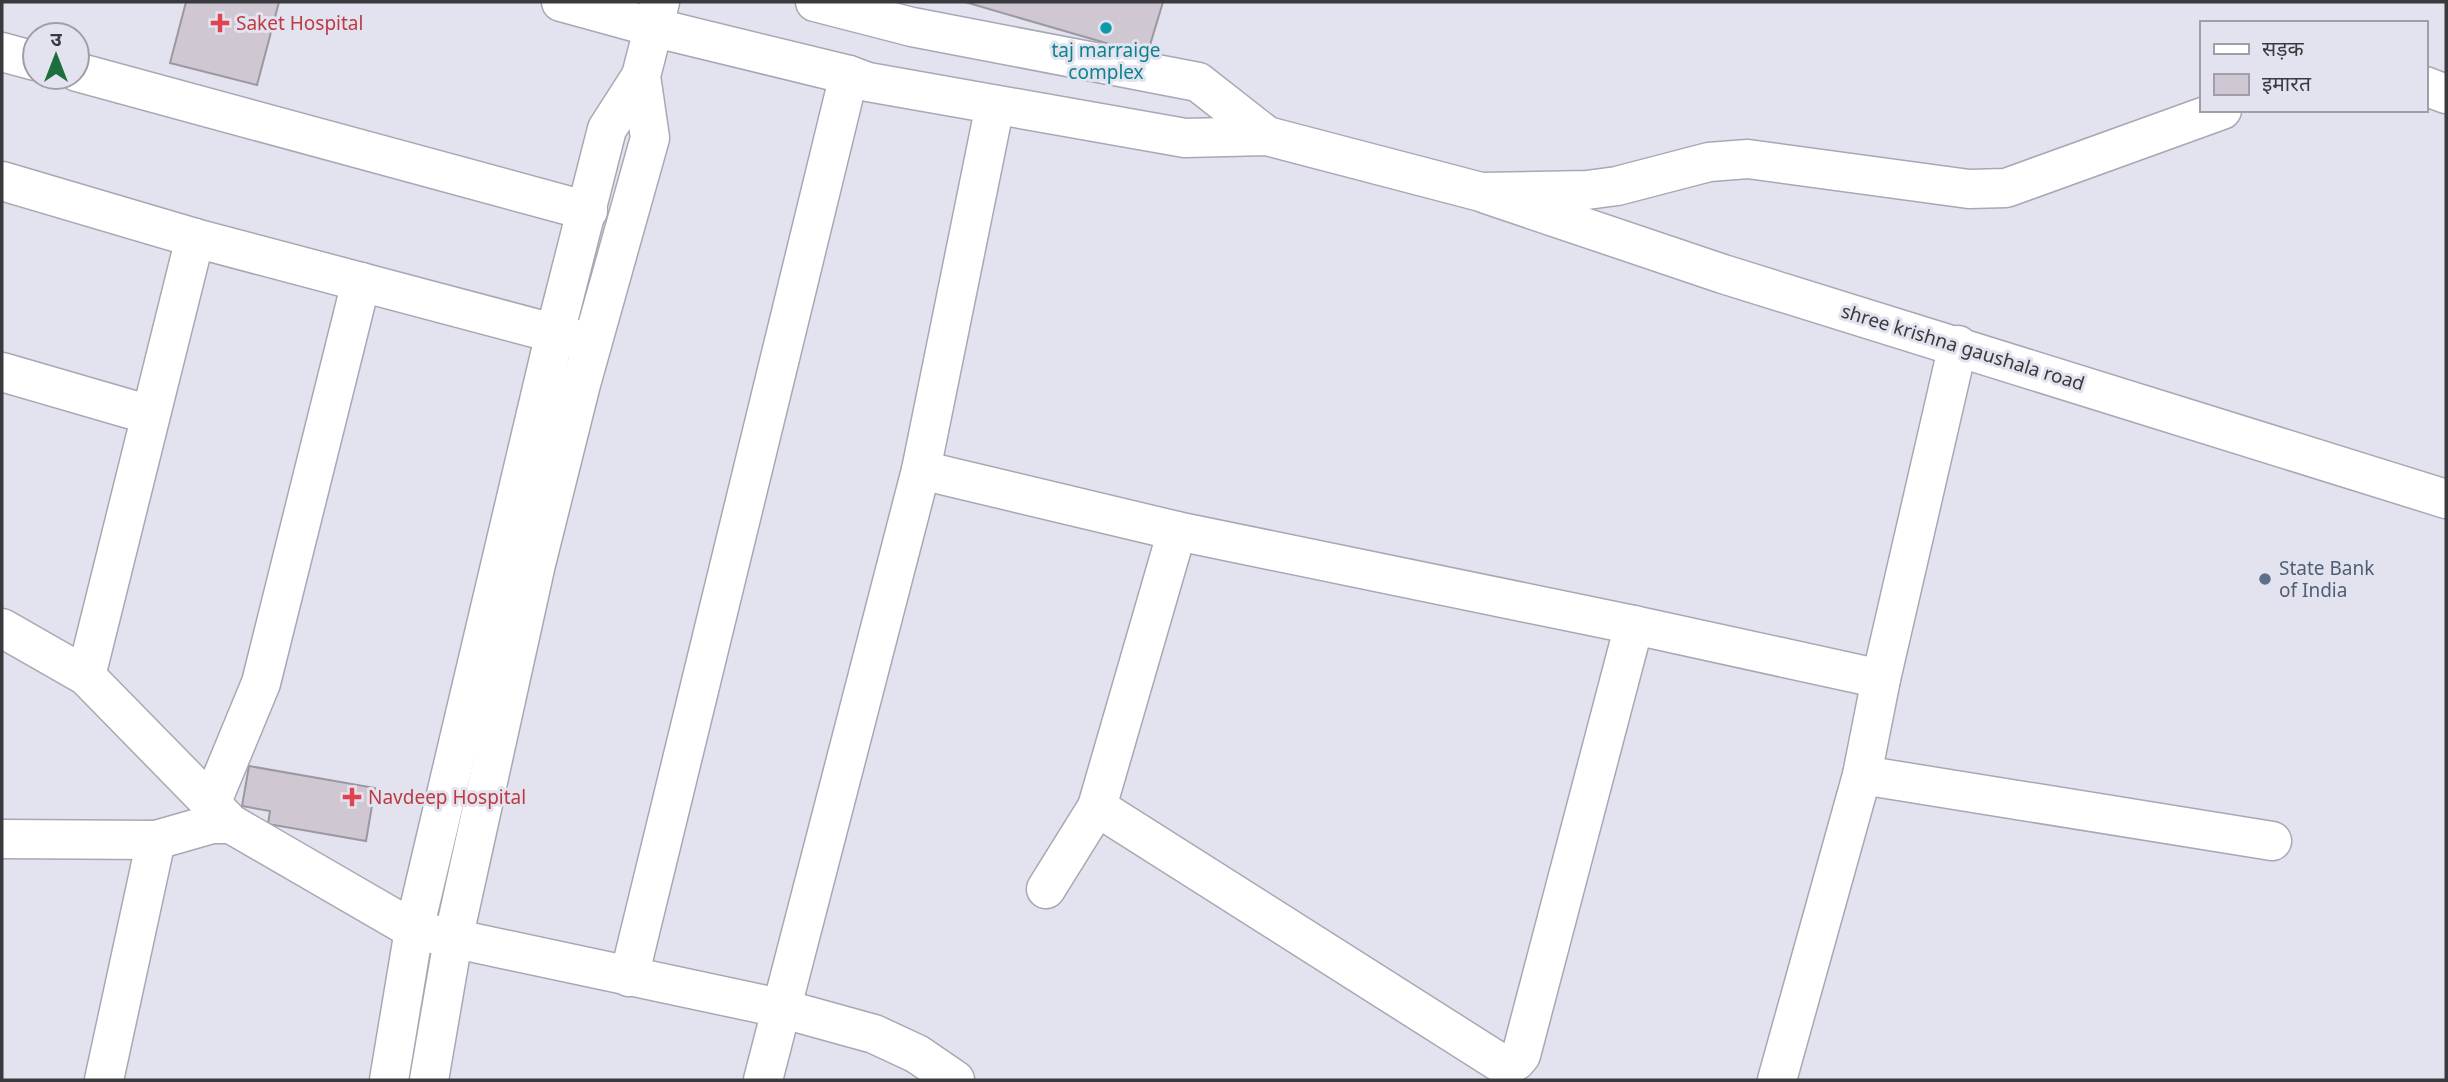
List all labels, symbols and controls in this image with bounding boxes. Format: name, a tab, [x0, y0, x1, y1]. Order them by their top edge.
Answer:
place label: Saket Hospital	[236, 10, 363, 36]
marker: Saket Hospital	[210, 13, 230, 33]
marker: taj marraige complex	[1098, 20, 1114, 36]
north arrow	[21, 21, 91, 91]
legend	[2200, 21, 2427, 112]
text: उ	[50, 26, 62, 52]
text: सड़क	[2262, 34, 2304, 62]
place label: taj marraige complex	[1051, 37, 1161, 85]
text: इमारत	[2262, 69, 2312, 97]
street label: shree krishna gaushala road	[1838, 298, 2088, 396]
place label: State Bank of India	[2279, 555, 2374, 603]
marker: State Bank of India	[2257, 571, 2273, 587]
place label: Navdeep Hospital	[368, 784, 526, 810]
marker: Navdeep Hospital	[342, 787, 362, 807]

